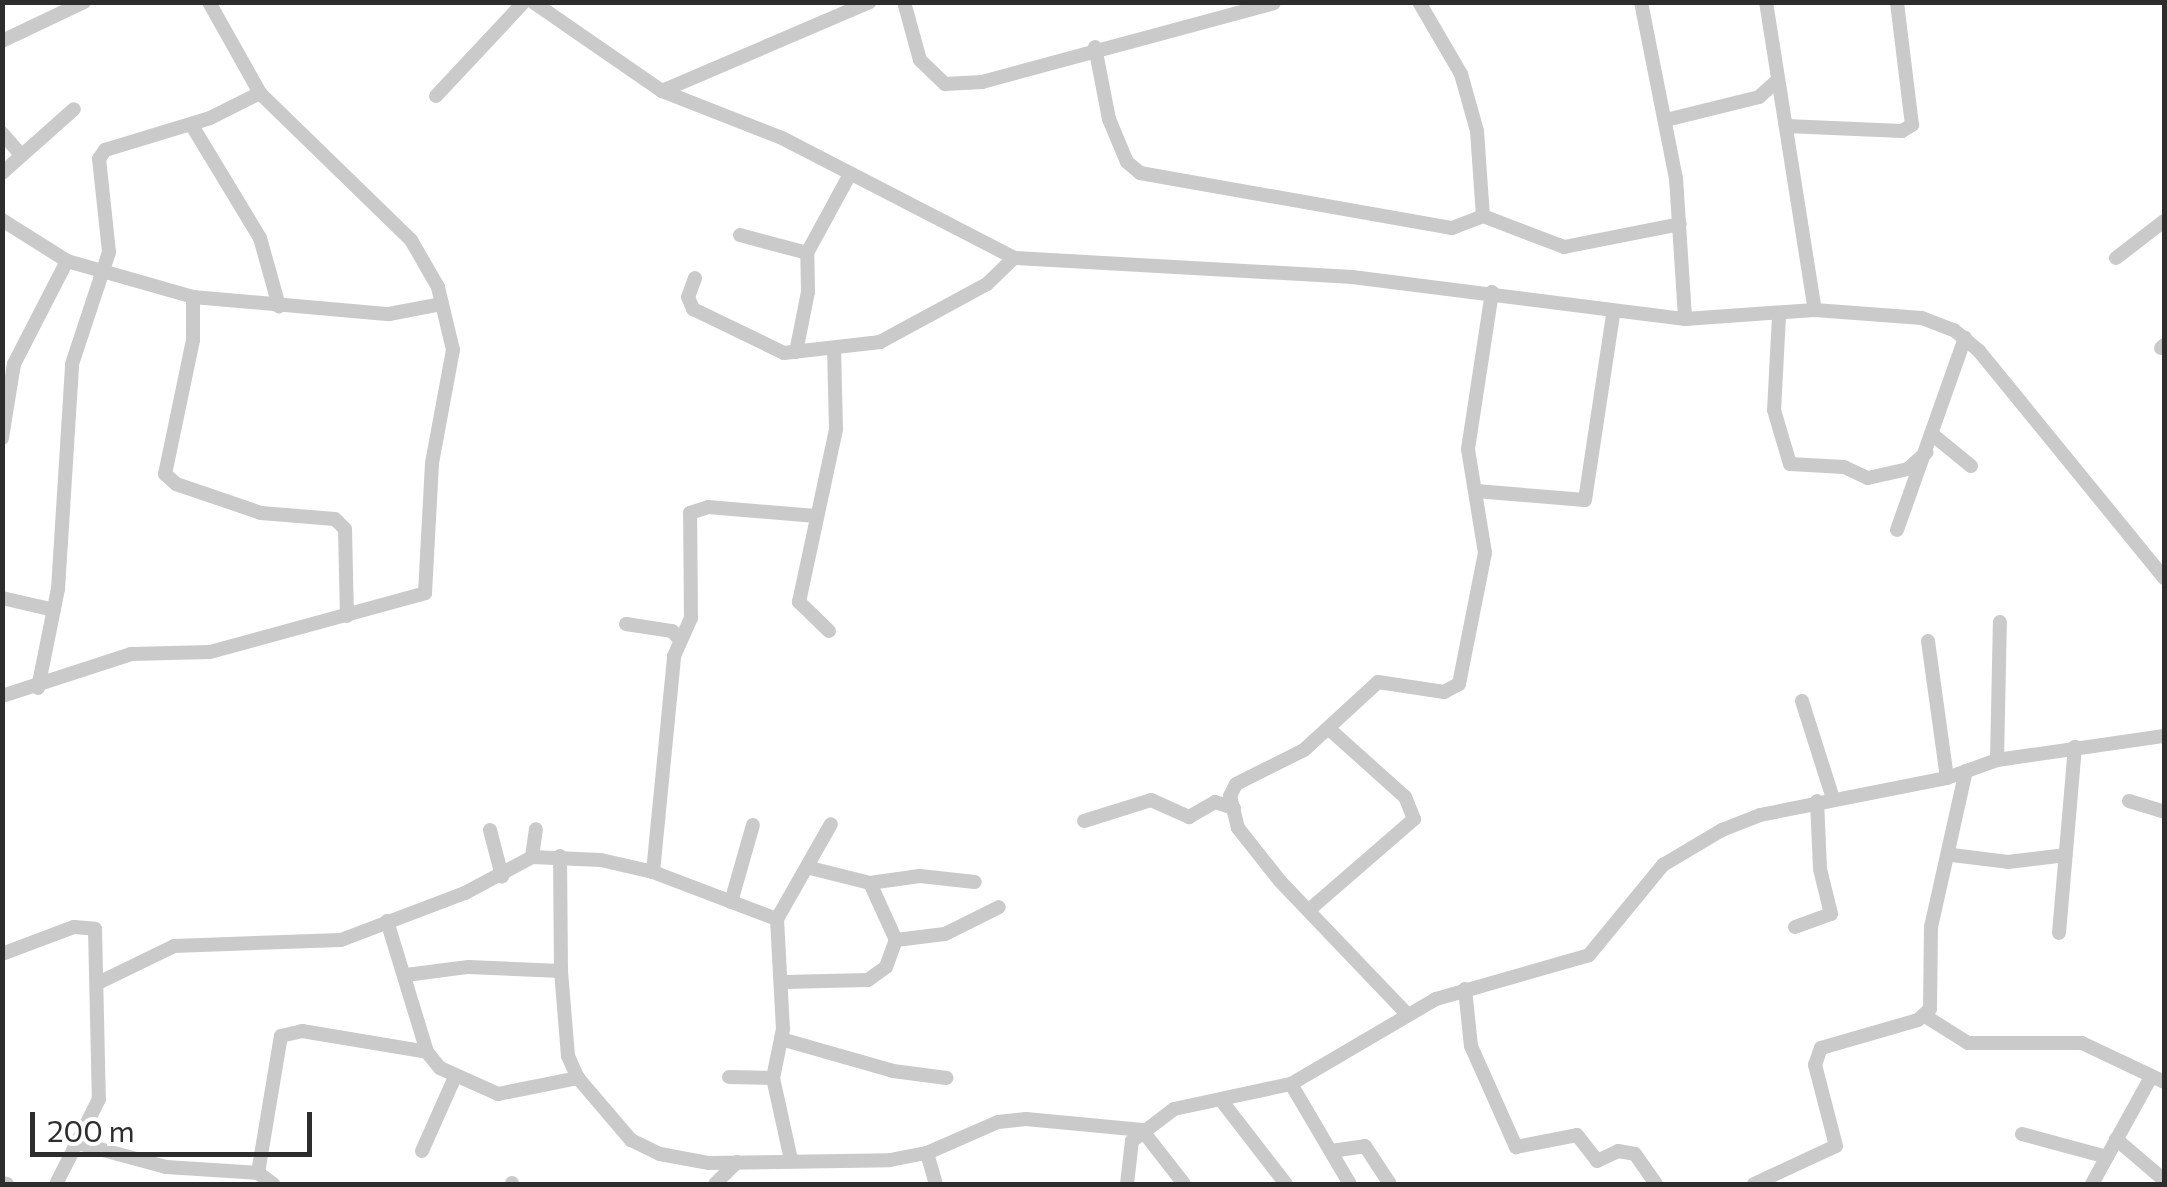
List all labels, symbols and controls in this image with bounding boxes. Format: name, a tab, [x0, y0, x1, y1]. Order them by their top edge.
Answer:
scale bar	[35, 1092, 318, 1154]
text: 200 m	[47, 1111, 135, 1148]

